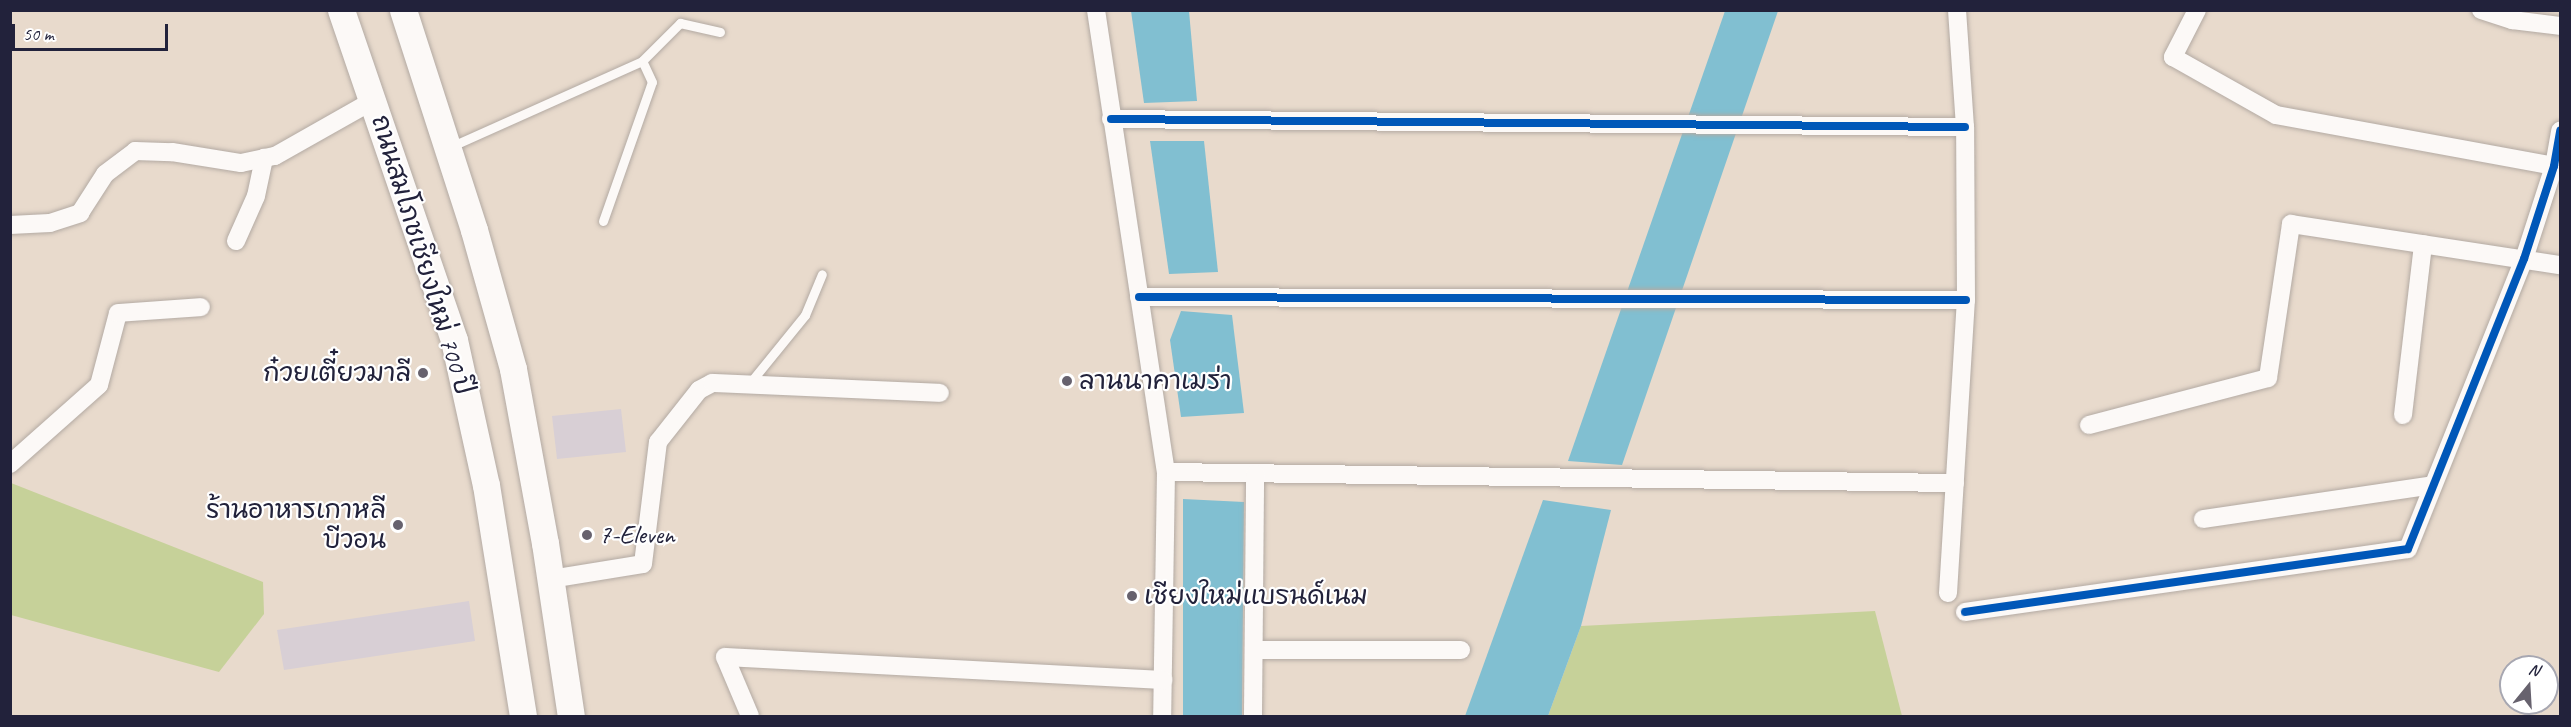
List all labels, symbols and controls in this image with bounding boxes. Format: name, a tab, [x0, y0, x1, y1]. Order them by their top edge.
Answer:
scale bar	[15, 12, 171, 50]
text: 50 m	[23, 23, 54, 45]
street label: ถนนสมโภชเชียงใหม่ 700 ปี	[365, 111, 479, 399]
place label: ก๋วยเตี๋ยวมาลี	[263, 357, 411, 389]
place label: ลานนาคาเมร่า	[1079, 365, 1232, 397]
marker: ก๋วยเตี๋ยวมาลี	[416, 366, 430, 380]
marker: ลานนาคาเมร่า	[1060, 374, 1074, 388]
place label: ร้านอาหารเกาหลี บีวอน	[206, 494, 386, 556]
marker: ร้านอาหารเกาหลี บีวอน	[391, 518, 405, 532]
place label: 7-Eleven	[599, 519, 675, 551]
marker: 7-Eleven	[580, 528, 594, 542]
place label: เชียงใหม่แบรนด์เนม	[1144, 580, 1368, 612]
marker: เชียงใหม่แบรนด์เนม	[1125, 589, 1139, 603]
north arrow	[2499, 655, 2559, 715]
text: N	[2526, 659, 2542, 681]

